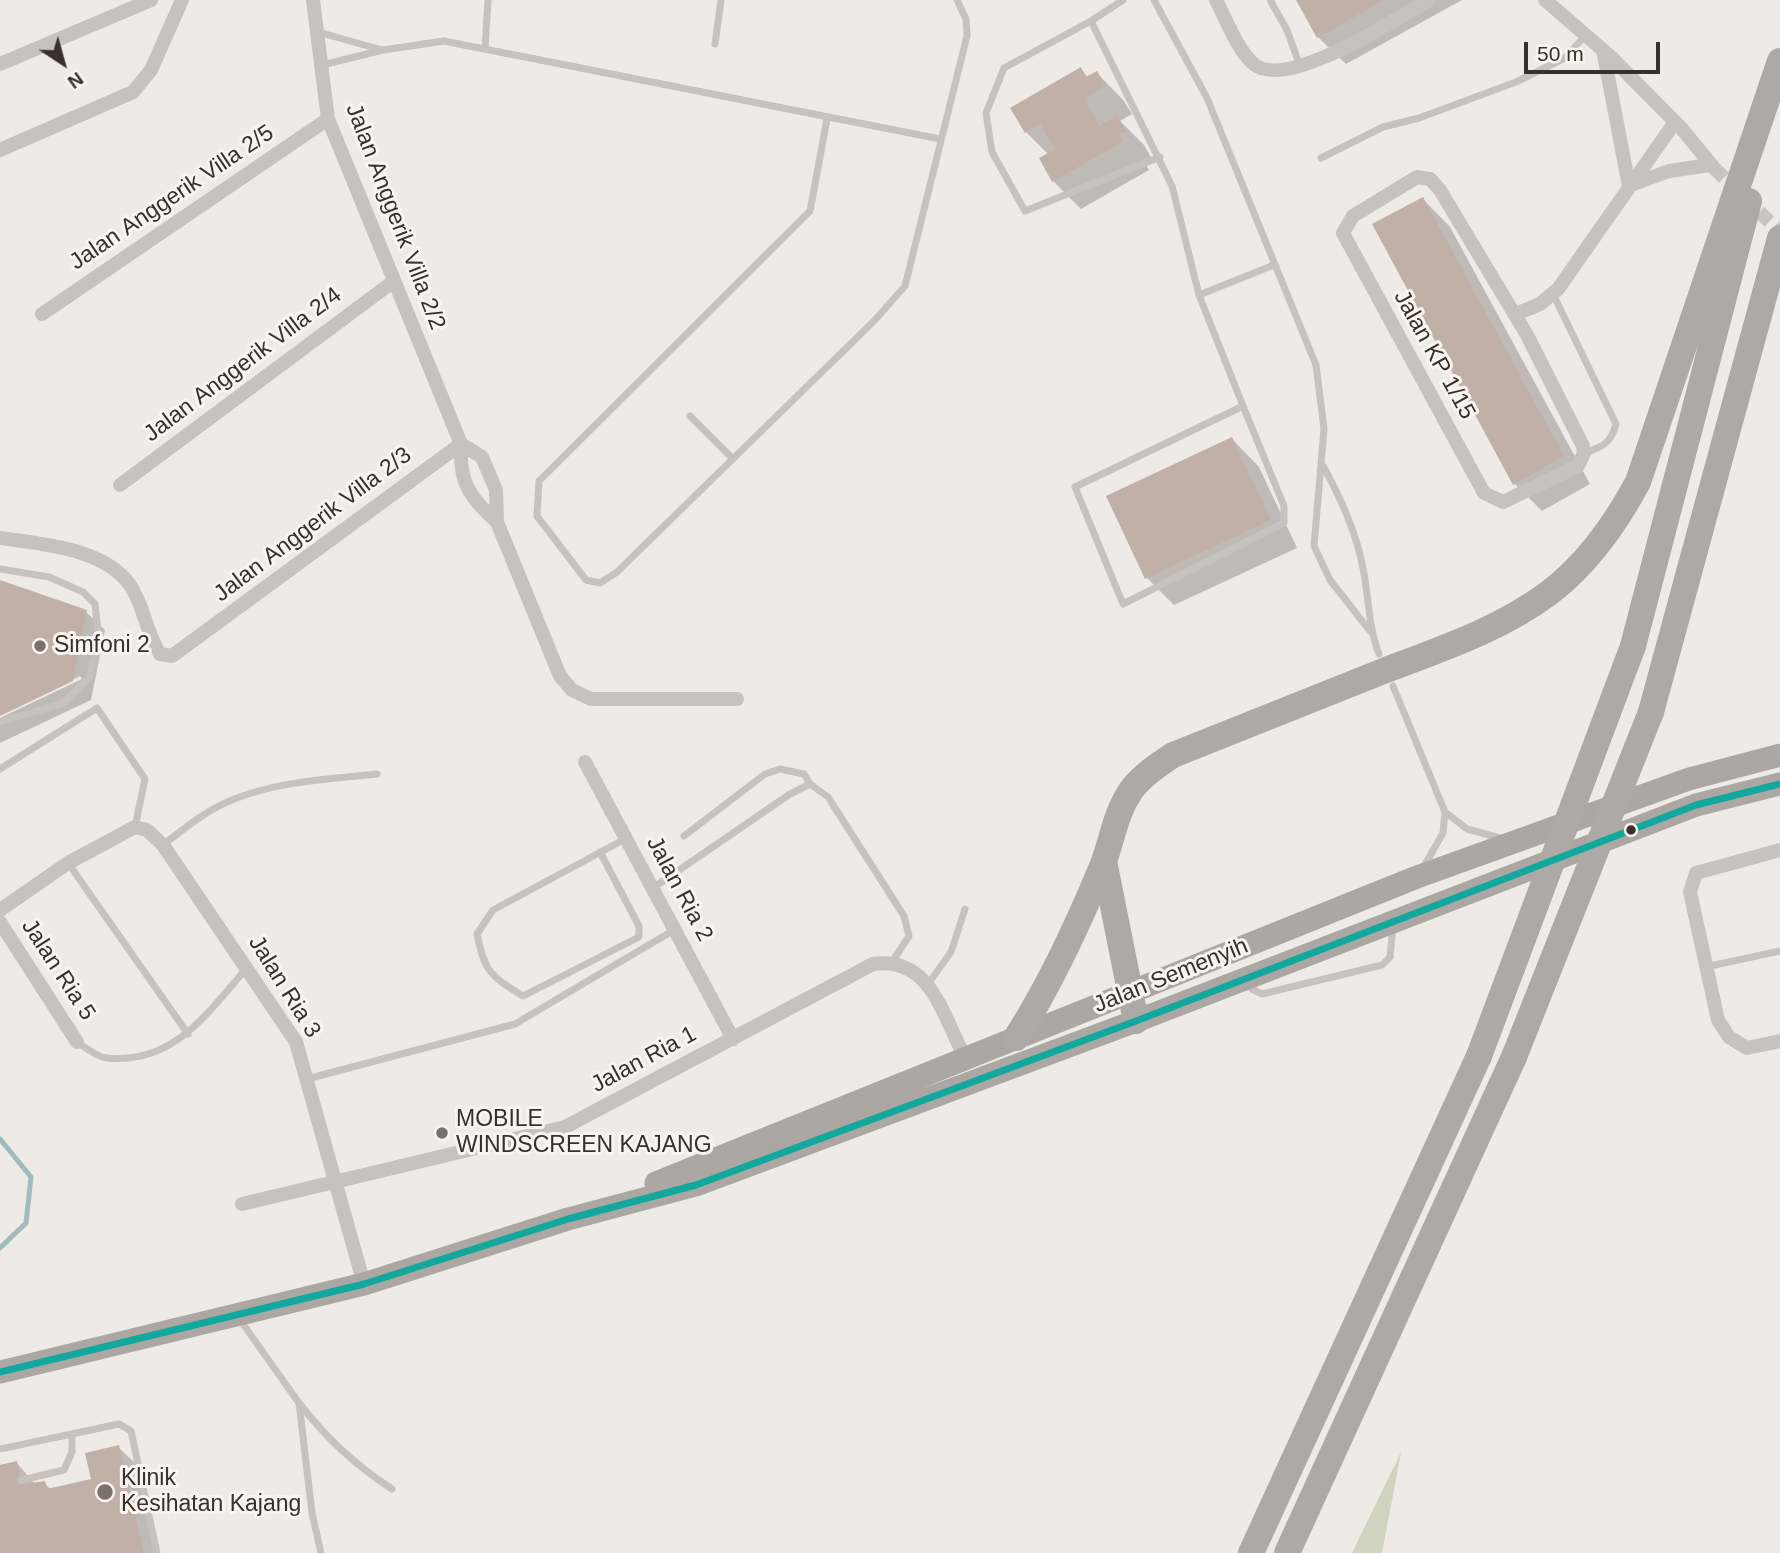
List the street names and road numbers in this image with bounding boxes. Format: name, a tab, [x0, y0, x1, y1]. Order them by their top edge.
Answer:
street label: Jalan Anggerik Villa 2/2	[339, 100, 451, 334]
street label: Jalan Anggerik Villa 2/5	[65, 119, 279, 277]
street label: Jalan Anggerik Villa 2/4	[139, 282, 347, 448]
street label: Jalan KP 1/15	[1387, 286, 1481, 424]
street label: Jalan Anggerik Villa 2/3	[209, 442, 417, 608]
street label: Jalan Ria 2	[640, 832, 718, 946]
street label: Jalan Ria 5	[15, 914, 101, 1026]
street label: Jalan Ria 3	[242, 931, 326, 1043]
street label: Jalan Semenyih	[1090, 933, 1252, 1019]
street label: Jalan Ria 1	[587, 1021, 701, 1099]

